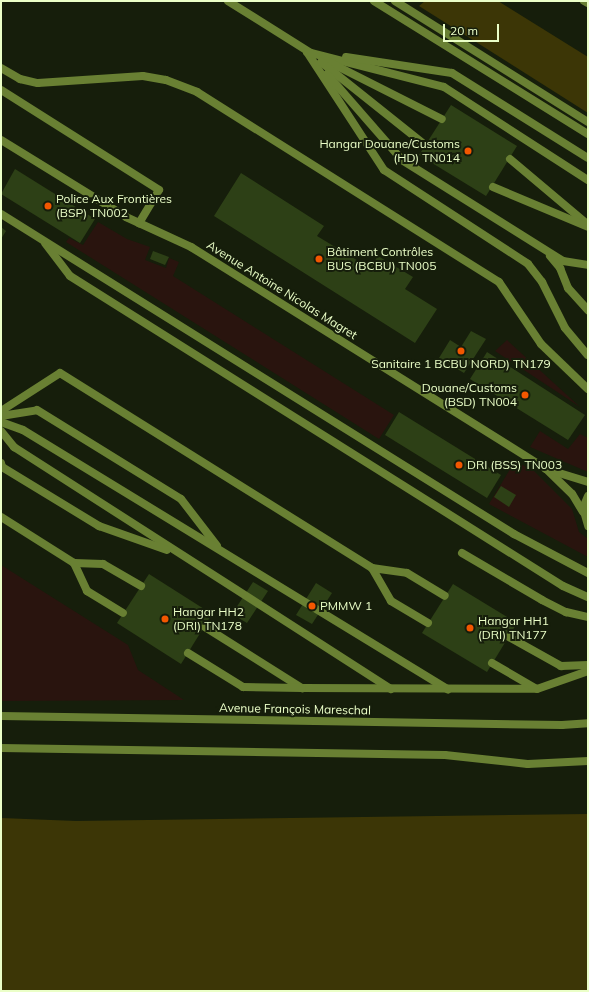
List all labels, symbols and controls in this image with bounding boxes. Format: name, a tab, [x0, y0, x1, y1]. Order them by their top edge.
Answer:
scale bar	[445, 16, 501, 42]
text: 20 m	[450, 23, 478, 38]
place label: Hangar Douane/Customs (HD) TN014	[319, 137, 460, 165]
marker: Hangar Douane/Customs (HD) TN014	[463, 146, 473, 156]
place label: Police Aux Frontières (BSP) TN002	[56, 192, 172, 220]
marker: Police Aux Frontières (BSP) TN002	[43, 201, 53, 211]
street label: Avenue Antoine Nicolas Magret	[204, 238, 360, 342]
place label: Bâtiment Contrôles BUS (BCBU) TN005	[327, 245, 436, 273]
marker: Bâtiment Contrôles BUS (BCBU) TN005	[314, 254, 324, 264]
marker: Sanitaire 1 BCBU NORD) TN179	[456, 346, 466, 356]
place label: Sanitaire 1 BCBU NORD) TN179	[371, 357, 551, 371]
place label: Douane/Customs (BSD) TN004	[422, 381, 517, 409]
marker: Douane/Customs (BSD) TN004	[520, 390, 530, 400]
place label: DRI (BSS) TN003	[467, 458, 562, 472]
marker: DRI (BSS) TN003	[454, 460, 464, 470]
place label: PMMW 1	[320, 599, 372, 613]
marker: PMMW 1	[307, 601, 317, 611]
place label: Hangar HH2 (DRI) TN178	[173, 605, 244, 633]
marker: Hangar HH2 (DRI) TN178	[160, 614, 170, 624]
place label: Hangar HH1 (DRI) TN177	[478, 614, 549, 642]
marker: Hangar HH1 (DRI) TN177	[465, 623, 475, 633]
street label: Avenue François Mareschal	[219, 700, 371, 718]

